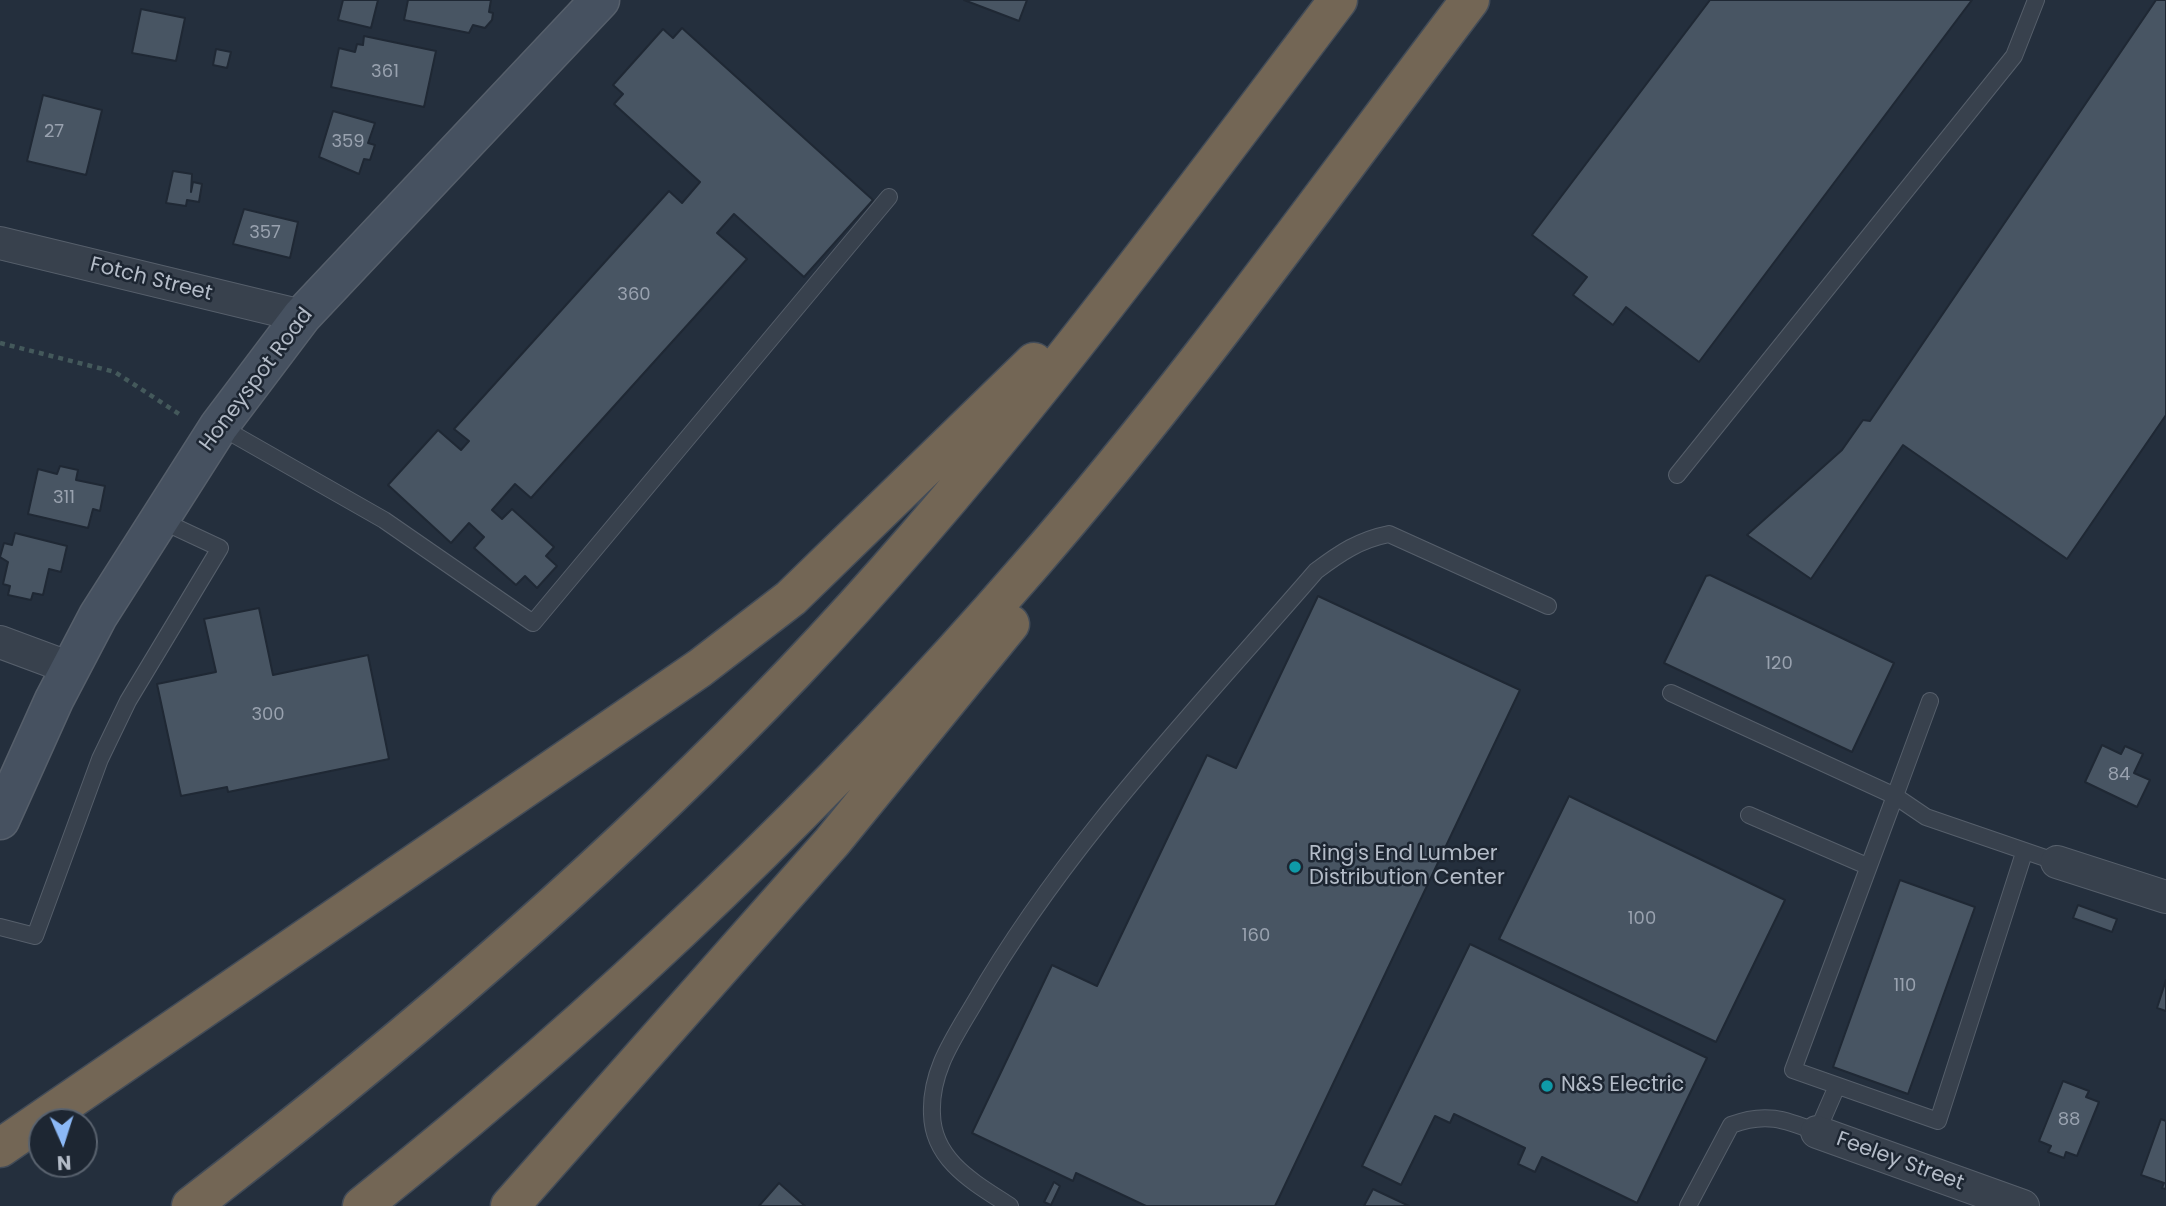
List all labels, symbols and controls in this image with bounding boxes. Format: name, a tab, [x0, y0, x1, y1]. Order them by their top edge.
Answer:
house number: 361	[371, 61, 399, 83]
house number: 27	[44, 121, 64, 143]
house number: 359	[331, 131, 365, 153]
house number: 357	[249, 222, 281, 244]
street label: Fotch Street	[87, 253, 215, 307]
house number: 360	[617, 284, 651, 306]
street label: Honeyspot Road	[195, 303, 319, 457]
house number: 311	[53, 487, 75, 509]
house number: 120	[1765, 653, 1793, 675]
house number: 300	[251, 704, 285, 726]
house number: 84	[2108, 764, 2130, 786]
place label: Ring's End Lumber Distribution Center	[1309, 842, 1505, 892]
marker: Ring's End Lumber Distribution Center	[1287, 859, 1303, 875]
house number: 100	[1628, 908, 1656, 930]
house number: 160	[1242, 925, 1270, 947]
house number: 110	[1894, 975, 1916, 997]
place label: N&S Electric	[1561, 1073, 1684, 1099]
marker: N&S Electric	[1539, 1078, 1555, 1094]
north arrow	[28, 1108, 98, 1178]
house number: 88	[2058, 1109, 2080, 1131]
street label: Feeley Street	[1833, 1127, 1967, 1197]
text: N	[56, 1149, 72, 1176]

